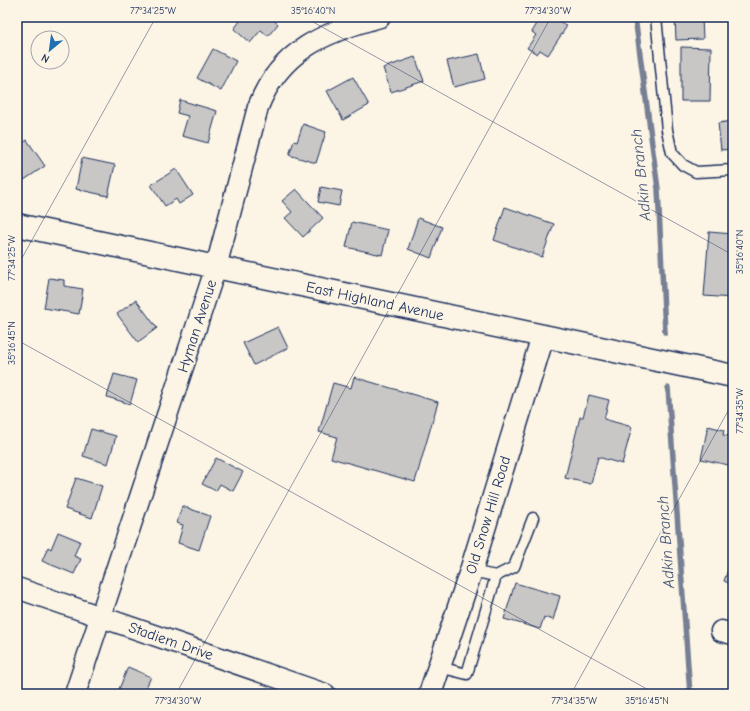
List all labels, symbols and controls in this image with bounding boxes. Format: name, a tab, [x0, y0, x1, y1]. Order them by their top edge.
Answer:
text: 77°34'25"W	[130, 5, 176, 17]
text: 35°16'40"N	[291, 5, 335, 17]
text: 77°34'30"W	[525, 5, 572, 17]
north arrow	[30, 30, 70, 70]
text: N	[39, 51, 52, 66]
water label: Adkin Branch	[627, 128, 655, 223]
text: 35°16'40"N	[734, 230, 746, 274]
text: 77°34'25"W	[6, 235, 18, 281]
street label: Hyman Avenue	[174, 277, 221, 375]
street label: East Highland Avenue	[304, 278, 446, 325]
text: 35°16'45"N	[6, 321, 18, 365]
text: 77°34'35"W	[734, 388, 746, 434]
street label: Old Snow Hill Road	[461, 454, 515, 576]
water label: Adkin Branch	[654, 495, 678, 590]
street label: Stadiem Drive	[126, 618, 216, 664]
text: 77°34'30"W	[155, 695, 202, 707]
text: 77°34'35"W	[551, 695, 597, 707]
text: 35°16'45"N	[625, 695, 669, 707]

